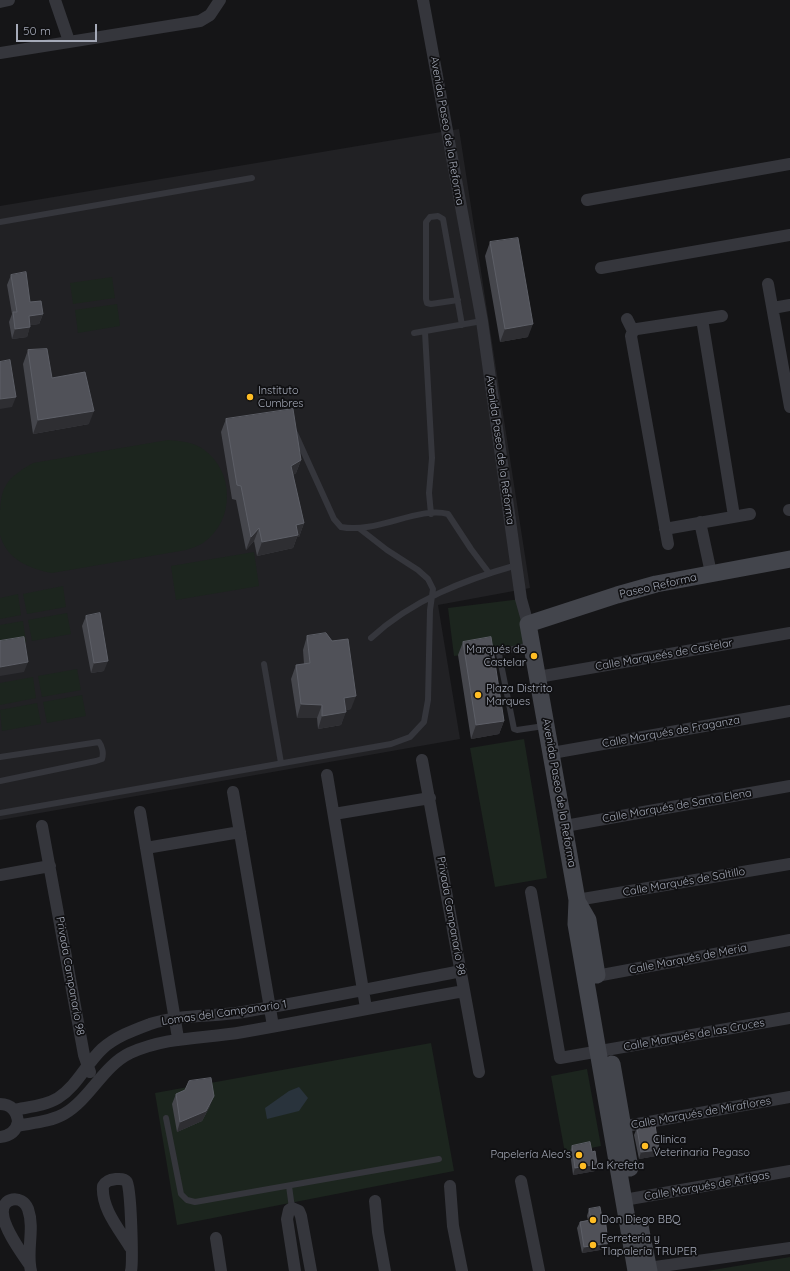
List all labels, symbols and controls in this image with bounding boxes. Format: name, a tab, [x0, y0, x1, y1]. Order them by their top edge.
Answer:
scale bar	[18, 16, 99, 42]
text: 50 m	[23, 23, 51, 38]
street label: Avenida Paseo de la Reforma	[427, 56, 467, 206]
street label: Avenida Paseo de la Reforma	[483, 374, 517, 526]
place label: Instituto Cumbres	[258, 384, 304, 410]
marker: Instituto Cumbres	[245, 392, 255, 402]
street label: Paseo Reforma	[618, 571, 698, 601]
street label: Calle Marqueés de Castelar	[594, 636, 734, 674]
place label: Marqués de Castelar	[466, 643, 526, 669]
marker: Marqués de Castelar	[529, 651, 539, 661]
place label: Plaza Distrito Marques	[486, 682, 553, 708]
marker: Plaza Distrito Marques	[473, 690, 483, 700]
street label: Calle Marqués de Fraganza	[601, 713, 741, 751]
street label: Avenida Paseo de la Reforma	[539, 718, 579, 868]
street label: Calle Marqués de Santa Elena	[601, 786, 753, 826]
street label: Privada Campanario 98	[434, 856, 468, 976]
street label: Calle Marqués de Saltillo	[622, 865, 746, 899]
street label: Privada Campanario 98	[53, 916, 87, 1036]
street label: Calle Marqués de Meria	[628, 941, 748, 977]
street label: Lomas del Campanario 1	[161, 998, 287, 1028]
street label: Calle Marqués de las Cruces	[622, 1016, 766, 1054]
street label: Calle Marqués de Miraflores	[630, 1094, 772, 1132]
place label: Clinica Veterinaria Pegaso	[653, 1133, 750, 1159]
marker: Clinica Veterinaria Pegaso	[640, 1141, 650, 1151]
place label: Papelería Aleo's	[490, 1148, 571, 1162]
marker: Papelería Aleo's	[574, 1150, 584, 1160]
place label: La Krefeta	[591, 1159, 644, 1173]
marker: La Krefeta	[578, 1161, 588, 1171]
street label: Calle Marqués de Artigas	[643, 1168, 771, 1204]
place label: Don Diego BBQ	[601, 1213, 681, 1227]
marker: Don Diego BBQ	[588, 1215, 598, 1225]
place label: Ferreteria y Tlapalería TRUPER	[601, 1232, 697, 1258]
marker: Ferreteria y Tlapalería TRUPER	[588, 1240, 598, 1250]

